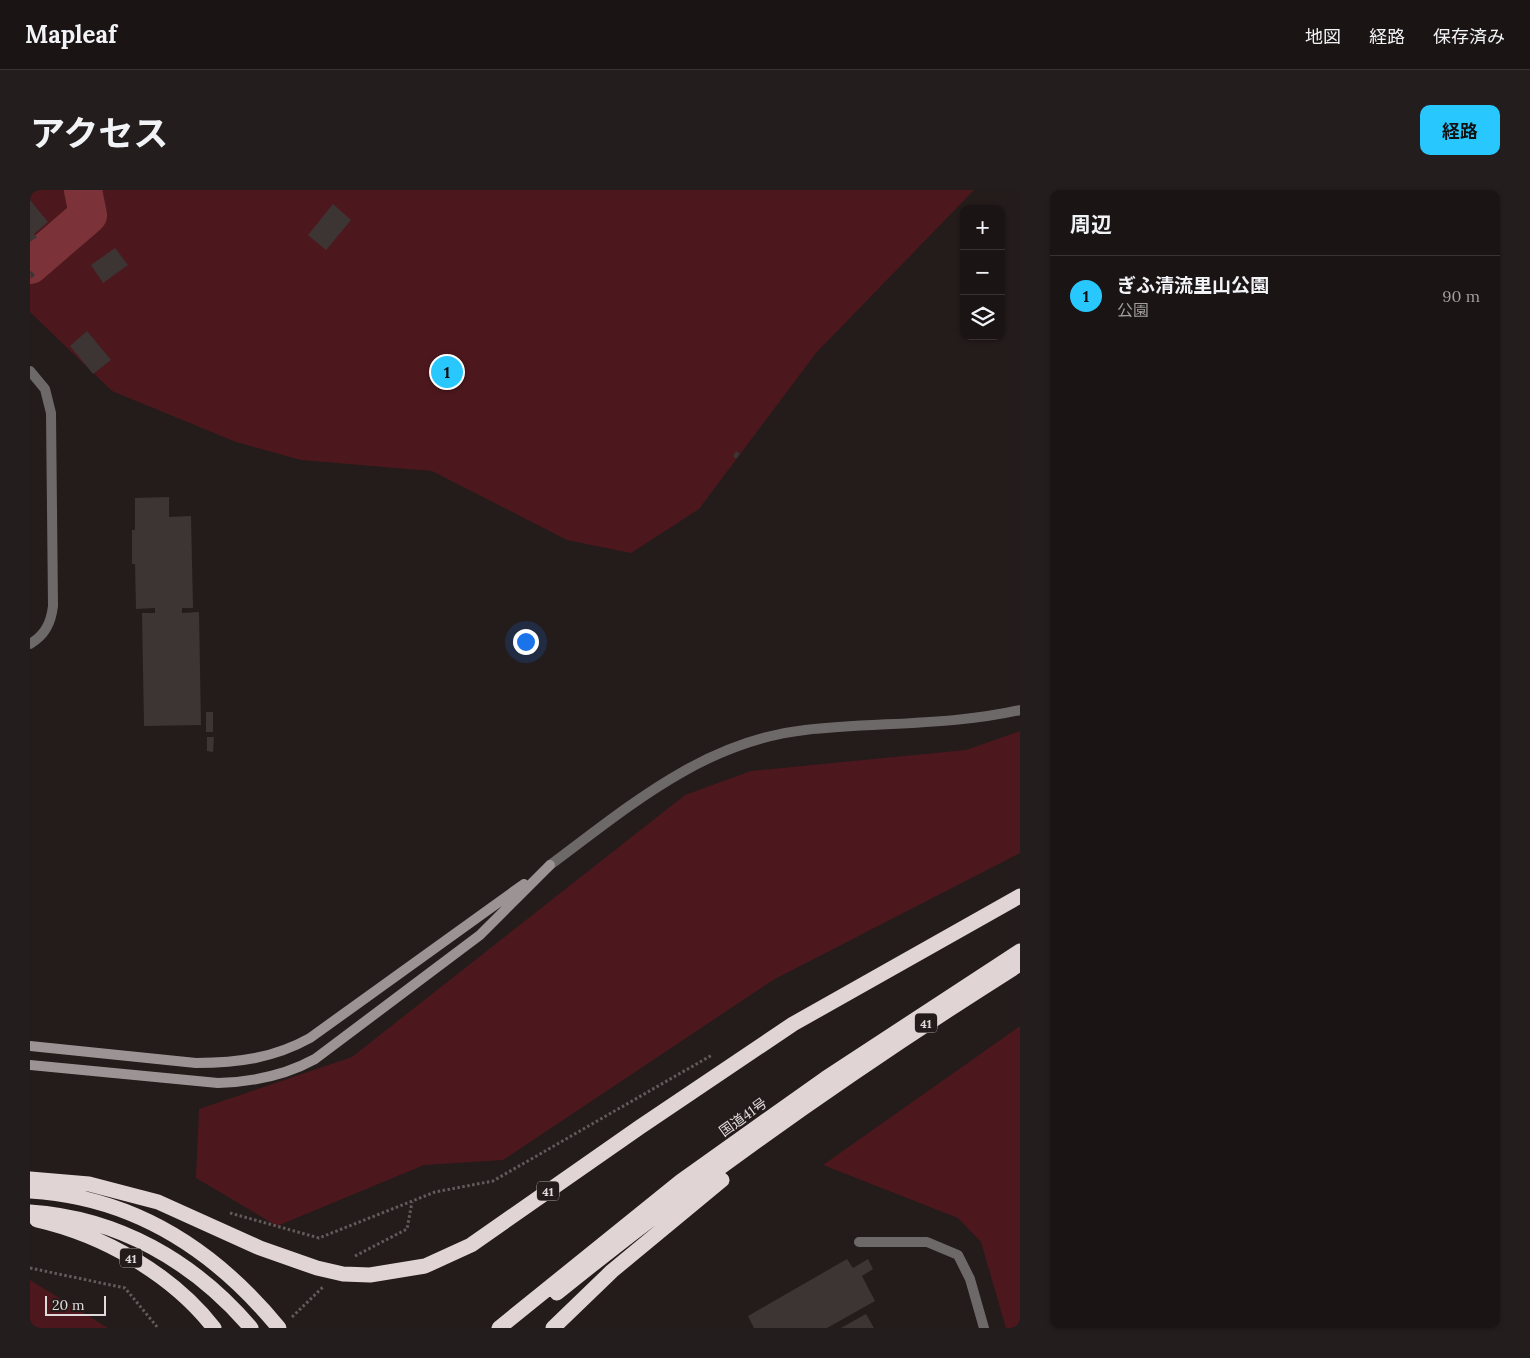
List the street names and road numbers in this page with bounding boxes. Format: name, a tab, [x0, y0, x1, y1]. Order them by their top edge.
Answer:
road number: 41	[915, 1014, 937, 1032]
street label: 国道41号	[716, 1094, 770, 1140]
road number: 41	[537, 1181, 559, 1200]
road number: 41	[120, 1248, 142, 1268]

